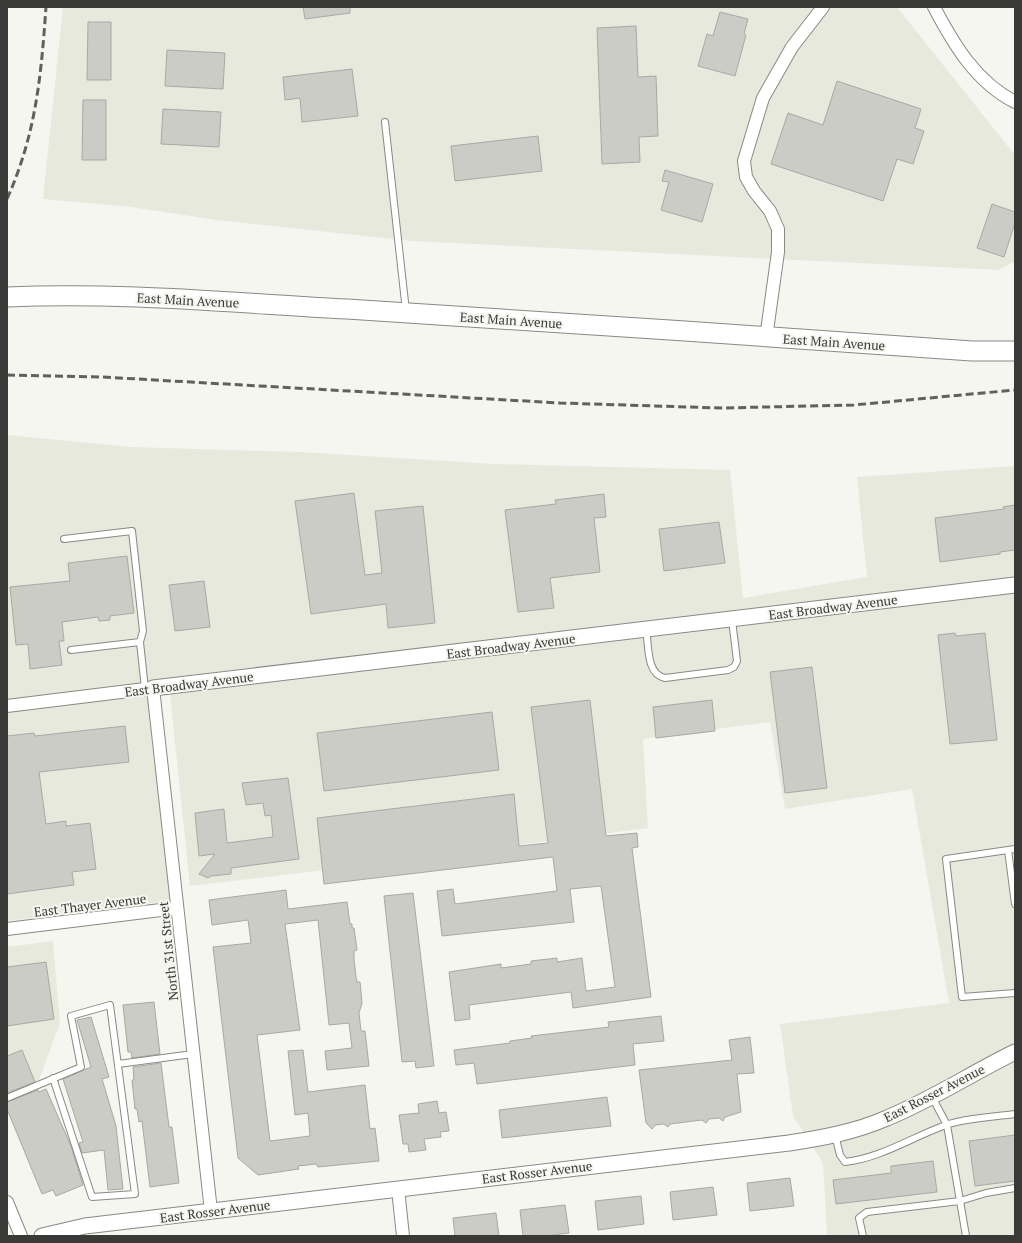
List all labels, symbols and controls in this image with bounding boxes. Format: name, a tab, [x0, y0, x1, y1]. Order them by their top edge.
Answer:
street label: East Main Avenue	[136, 288, 240, 312]
street label: East Main Avenue	[459, 307, 563, 333]
street label: East Main Avenue	[782, 329, 886, 355]
street label: East Broadway Avenue	[767, 590, 899, 624]
street label: East Broadway Avenue	[445, 629, 577, 663]
street label: East Broadway Avenue	[123, 667, 255, 701]
street label: East Thayer Avenue	[33, 889, 147, 921]
street label: North 31st Street	[154, 900, 182, 1001]
street label: East Rosser Avenue	[880, 1060, 988, 1126]
street label: East Rosser Avenue	[481, 1156, 593, 1188]
street label: East Rosser Avenue	[159, 1195, 271, 1227]

